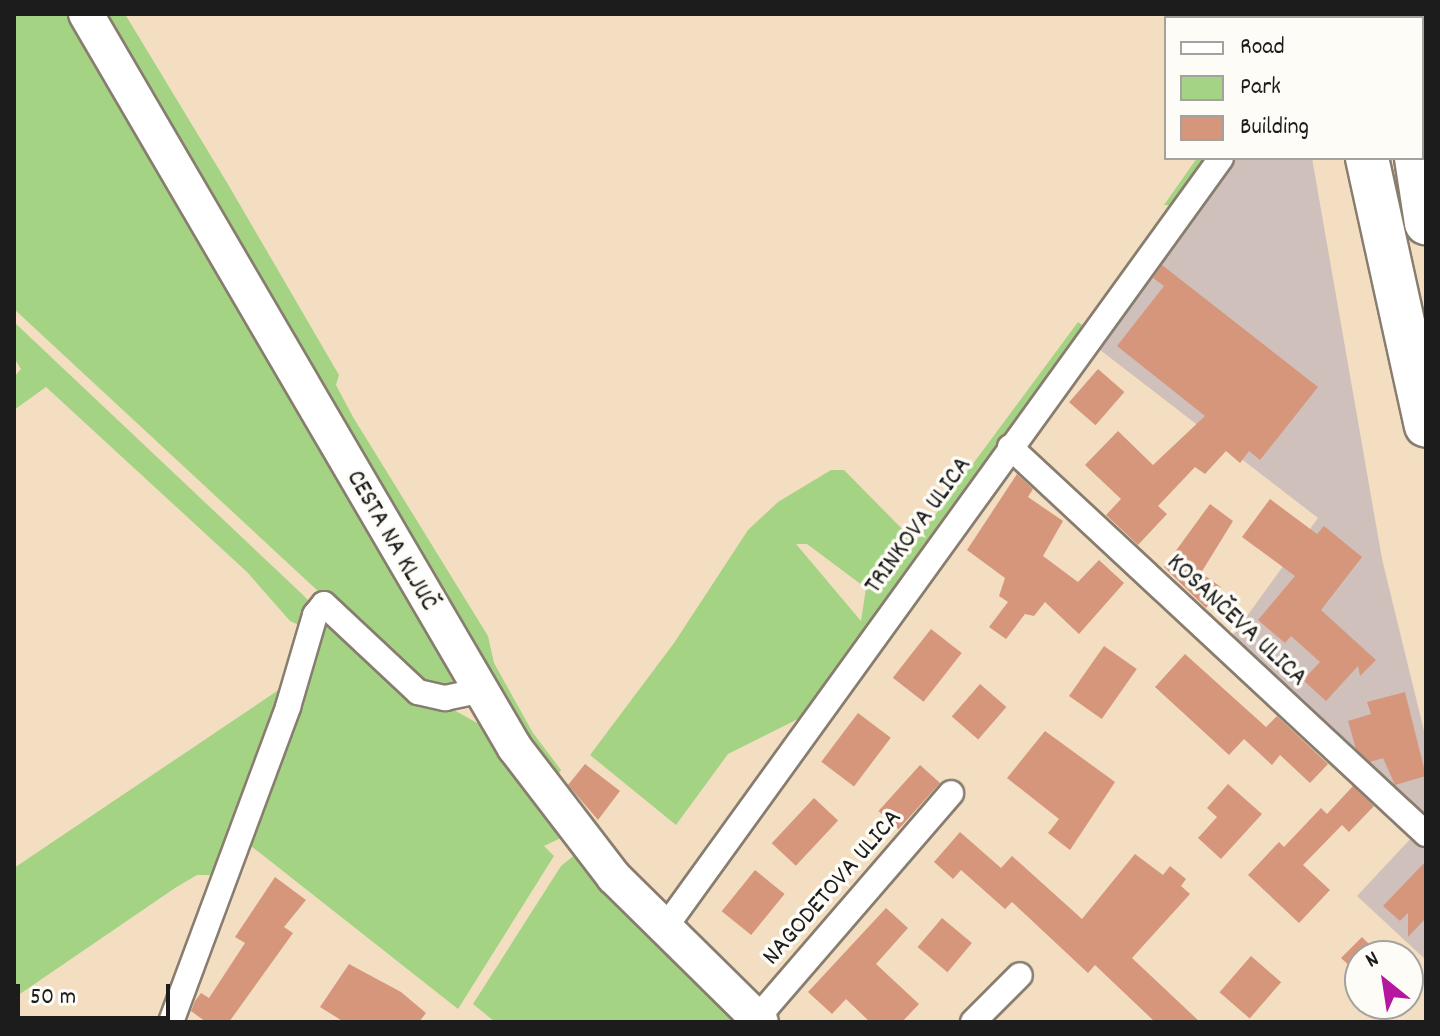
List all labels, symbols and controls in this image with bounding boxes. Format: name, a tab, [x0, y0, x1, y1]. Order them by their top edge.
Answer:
legend	[1164, 16, 1424, 160]
text: Road	[1240, 31, 1285, 65]
text: Park	[1240, 71, 1281, 105]
text: Building	[1240, 111, 1309, 145]
street label: TRINKOVA ULICA	[859, 451, 979, 601]
street label: CESTA NA KLJUČ	[338, 465, 444, 617]
street label: KOSANČEVA ULICA	[1159, 548, 1313, 694]
street label: NAGODETOVA ULICA	[757, 804, 909, 972]
north arrow	[1344, 940, 1424, 1020]
text: N	[1360, 944, 1385, 977]
scale bar	[20, 968, 174, 1018]
text: 50 m	[30, 981, 76, 1015]

